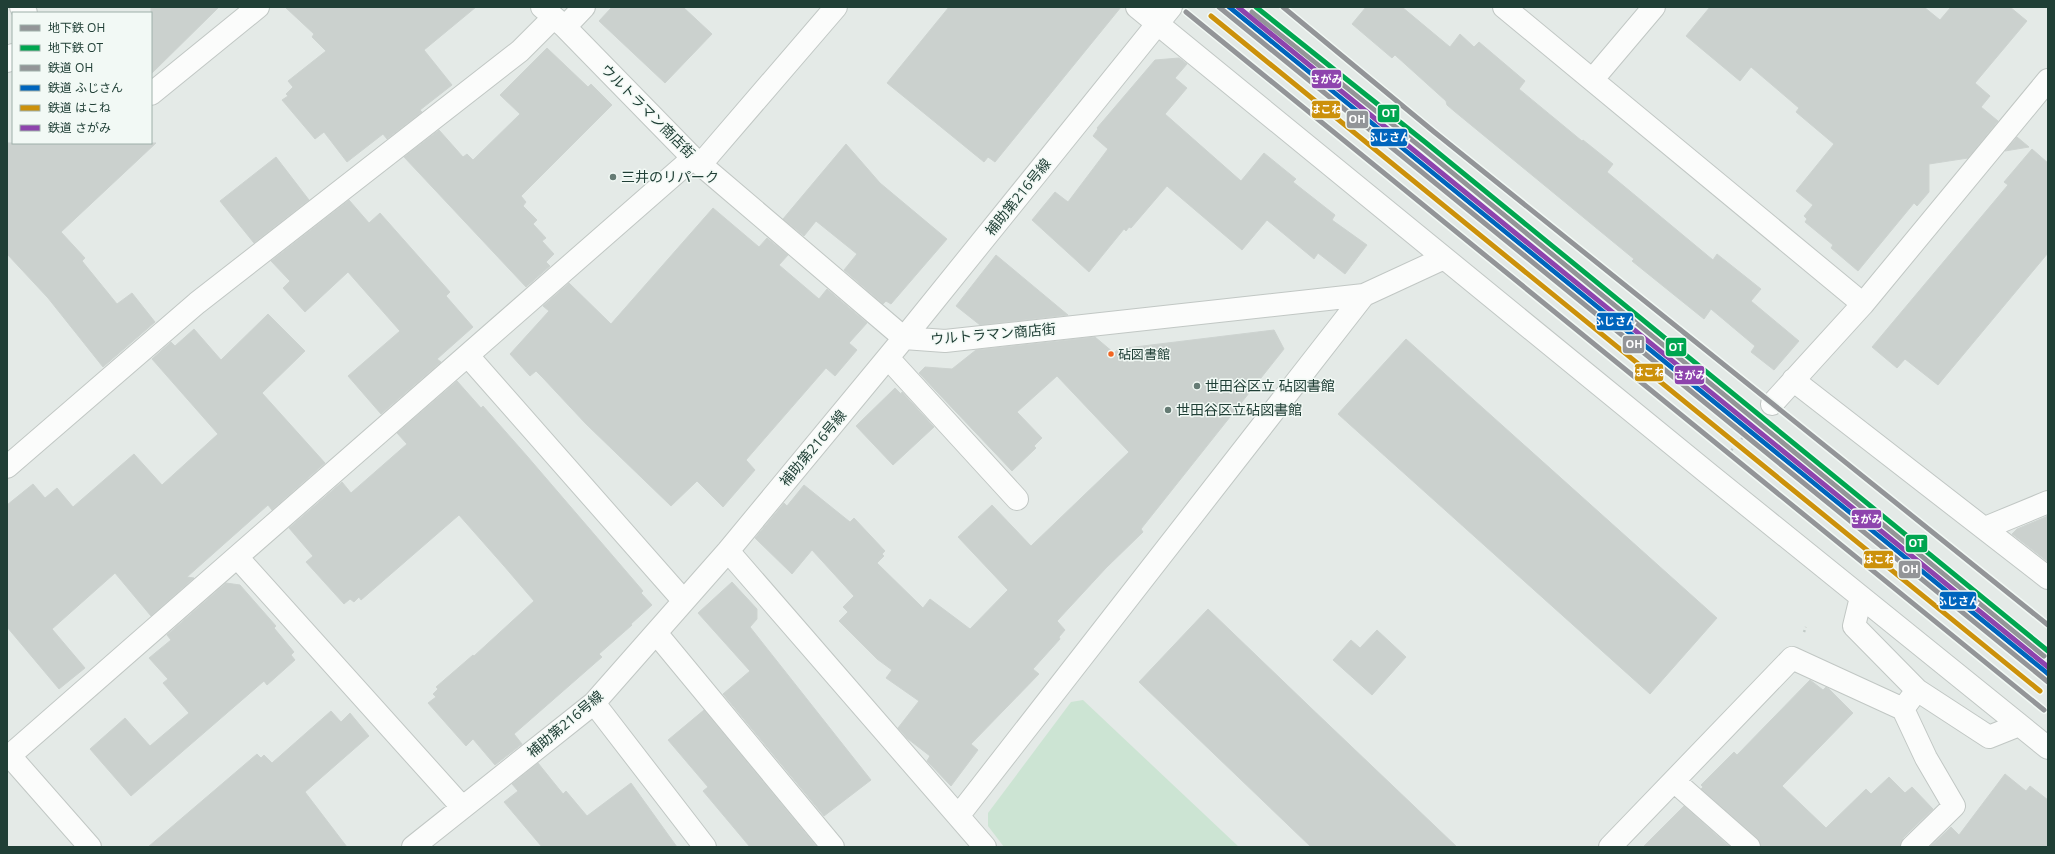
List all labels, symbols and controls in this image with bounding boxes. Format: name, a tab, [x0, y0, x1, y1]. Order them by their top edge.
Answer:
legend	[12, 12, 152, 144]
text: 地下鉄 OH	[48, 19, 105, 36]
text: 地下鉄 OT	[48, 39, 103, 56]
text: 鉄道 OH	[48, 59, 93, 76]
street label: ウルトラマン商店街	[597, 59, 700, 162]
line badge: さがみ	[1311, 69, 1342, 89]
text: さがみ	[1310, 71, 1343, 86]
text: 鉄道 ふじさん	[48, 79, 123, 96]
text: 鉄道 はこね	[48, 99, 111, 116]
line badge: はこね	[1311, 100, 1341, 119]
text: はこね	[1310, 101, 1343, 116]
line badge: OT	[1377, 104, 1400, 123]
text: OT	[1381, 105, 1397, 120]
line badge: OH	[1346, 110, 1369, 129]
text: OH	[1348, 111, 1366, 126]
text: 鉄道 さがみ	[48, 119, 111, 136]
line badge: ふじさん	[1370, 128, 1408, 147]
text: ふじさん	[1367, 129, 1411, 144]
street label: 補助第216号線	[981, 154, 1055, 239]
place label: 三井のリパーク	[621, 167, 719, 186]
marker: 三井のリパーク	[608, 172, 618, 182]
line badge: ふじさん	[1596, 312, 1634, 331]
text: ふじさん	[1593, 313, 1637, 328]
street label: ウルトラマン商店街	[929, 319, 1057, 348]
line badge: OH	[1622, 335, 1645, 354]
text: OH	[1625, 336, 1643, 351]
line badge: OT	[1665, 337, 1687, 357]
text: OT	[1668, 339, 1684, 354]
place label: 砧図書館	[1118, 345, 1170, 363]
marker: 砧図書館	[1106, 349, 1116, 359]
line badge: はこね	[1634, 363, 1664, 382]
text: はこね	[1633, 364, 1666, 379]
line badge: さがみ	[1674, 365, 1705, 385]
text: さがみ	[1674, 367, 1707, 382]
place label: 世田谷区立 砧図書館	[1205, 376, 1335, 395]
marker: 世田谷区立 砧図書館	[1192, 381, 1202, 391]
place label: 世田谷区立砧図書館	[1176, 400, 1302, 419]
marker: 世田谷区立砧図書館	[1163, 405, 1173, 415]
street label: 補助第216号線	[775, 406, 850, 490]
line badge: さがみ	[1851, 509, 1882, 529]
text: さがみ	[1850, 511, 1883, 526]
line badge: OT	[1905, 534, 1928, 553]
text: OT	[1908, 535, 1924, 550]
line badge: はこね	[1863, 550, 1894, 569]
text: はこね	[1863, 551, 1896, 566]
line badge: OH	[1898, 560, 1921, 579]
text: OH	[1901, 561, 1919, 576]
line badge: ふじさん	[1939, 591, 1977, 610]
text: ふじさん	[1936, 593, 1980, 608]
street label: 補助第216号線	[523, 686, 607, 761]

